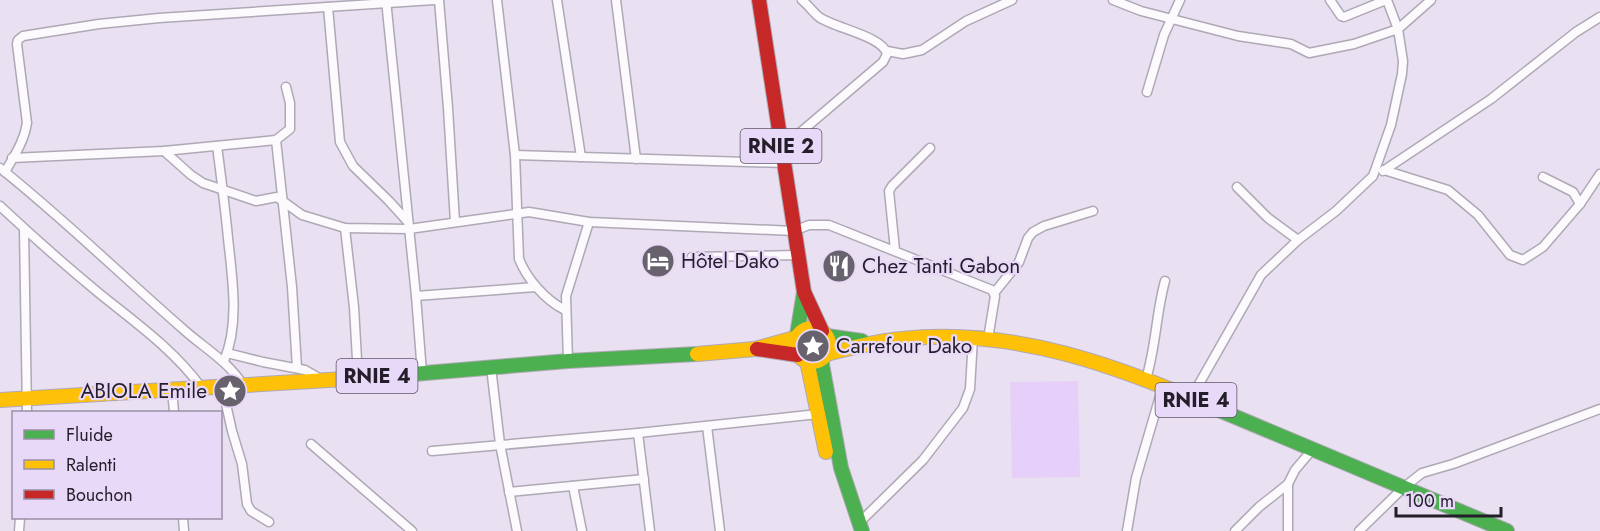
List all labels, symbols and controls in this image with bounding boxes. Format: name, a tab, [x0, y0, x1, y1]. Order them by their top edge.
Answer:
road number: RNIE 2	[740, 129, 822, 163]
hotel icon: Hôtel Dako	[640, 243, 676, 279]
place label: Hôtel Dako	[681, 246, 779, 276]
restaurant icon: Chez Tanti Gabon	[821, 248, 857, 284]
place label: Chez Tanti Gabon	[862, 251, 1020, 281]
place icon: Carrefour Dako	[795, 328, 831, 364]
place label: Carrefour Dako	[836, 331, 972, 361]
road number: RNIE 4	[336, 359, 418, 393]
place icon: ABIOLA Emile	[212, 373, 248, 409]
place label: ABIOLA Emile	[80, 376, 207, 406]
road number: RNIE 4	[1156, 383, 1236, 417]
legend	[12, 411, 222, 519]
text: Fluide	[66, 422, 113, 448]
text: Ralenti	[66, 452, 117, 478]
scale bar	[1396, 480, 1501, 518]
text: Bouchon	[66, 482, 133, 508]
text: 100 m	[1405, 488, 1454, 514]

